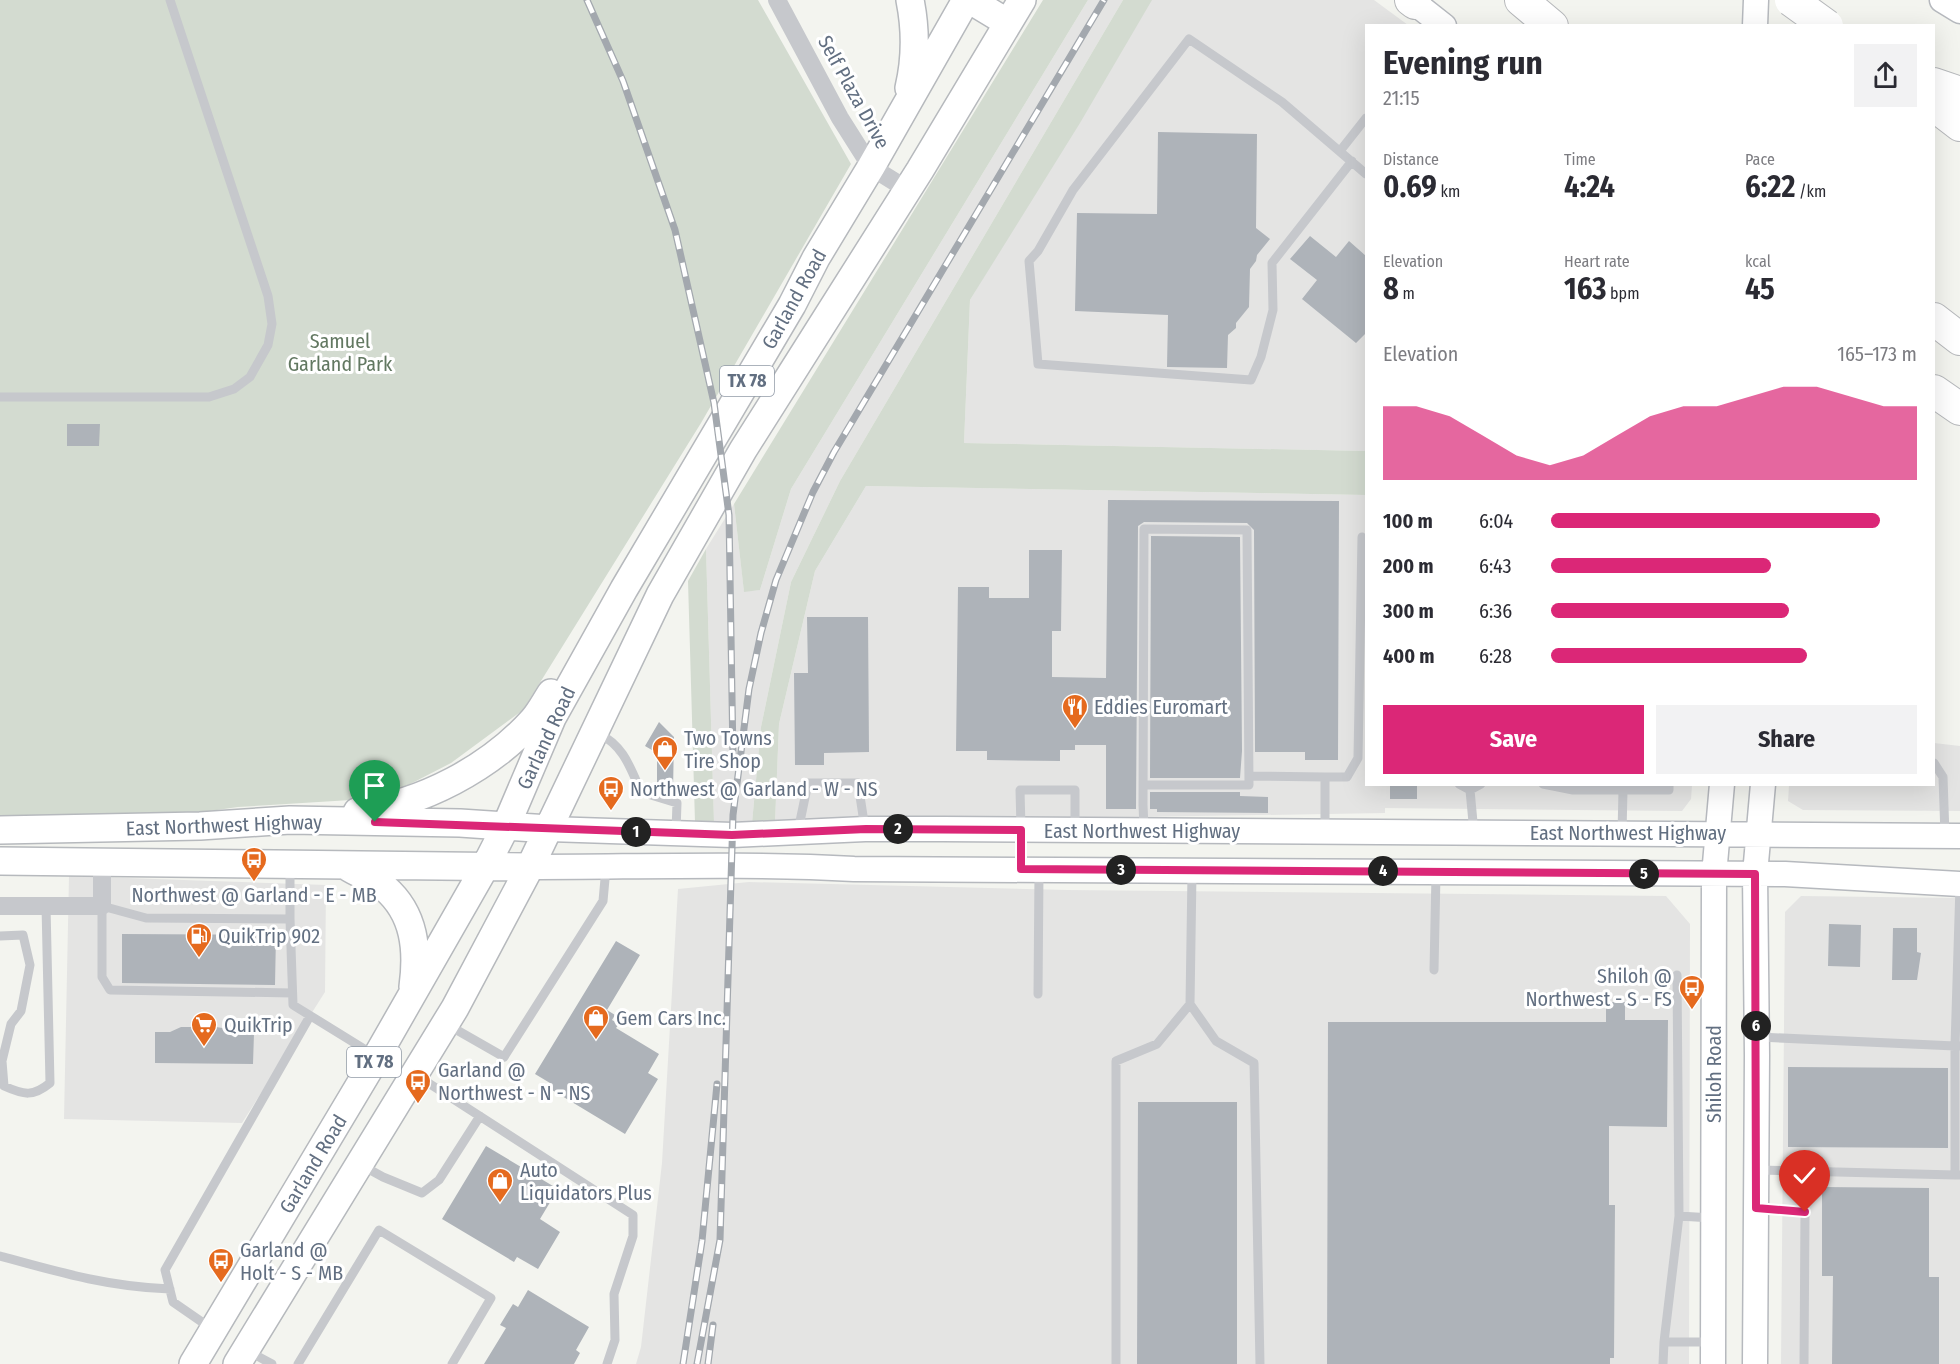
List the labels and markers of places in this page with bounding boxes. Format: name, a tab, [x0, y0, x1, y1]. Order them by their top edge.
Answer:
restaurant icon: Eddies Euromart	[1060, 692, 1090, 730]
place label: Eddies Euromart	[1094, 695, 1228, 719]
place label: Two Towns Tire Shop	[684, 726, 772, 773]
shop icon: Two Towns Tire Shop	[650, 734, 680, 772]
pin	[349, 760, 400, 822]
bus stop icon: Northwest @ Garland - W - NS	[596, 774, 626, 812]
place label: Northwest @ Garland - W - NS	[630, 777, 878, 801]
pin: 2	[883, 814, 913, 844]
pin: 1	[621, 817, 651, 847]
bus stop icon: Northwest @ Garland - E - MB	[239, 845, 269, 883]
pin: 3	[1106, 855, 1136, 885]
pin: 4	[1368, 856, 1398, 886]
pin: 5	[1629, 859, 1659, 889]
place label: Northwest @ Garland - E - MB	[131, 883, 377, 907]
fuel station icon: QuikTrip 902	[184, 921, 214, 959]
place label: QuikTrip 902	[218, 924, 320, 948]
place label: Shiloh @ Northwest - S - FS	[1525, 964, 1672, 1011]
bus stop icon: Shiloh @ Northwest - S - FS	[1677, 973, 1707, 1011]
shop icon: Gem Cars Inc.	[581, 1003, 611, 1041]
place label: Gem Cars Inc.	[616, 1006, 726, 1030]
supermarket icon: QuikTrip	[189, 1010, 219, 1048]
pin: 6	[1741, 1011, 1771, 1041]
place label: QuikTrip	[224, 1013, 293, 1037]
place label: Garland @ Northwest - N - NS	[438, 1058, 591, 1105]
bus stop icon: Garland @ Northwest - N - NS	[403, 1067, 433, 1105]
pin	[1779, 1150, 1830, 1212]
place label: Auto Liquidators Plus	[520, 1158, 652, 1205]
shop icon: Auto Liquidators Plus	[485, 1166, 515, 1204]
place label: Garland @ Holt - S - MB	[240, 1238, 343, 1285]
bus stop icon: Garland @ Holt - S - MB	[206, 1246, 236, 1284]

